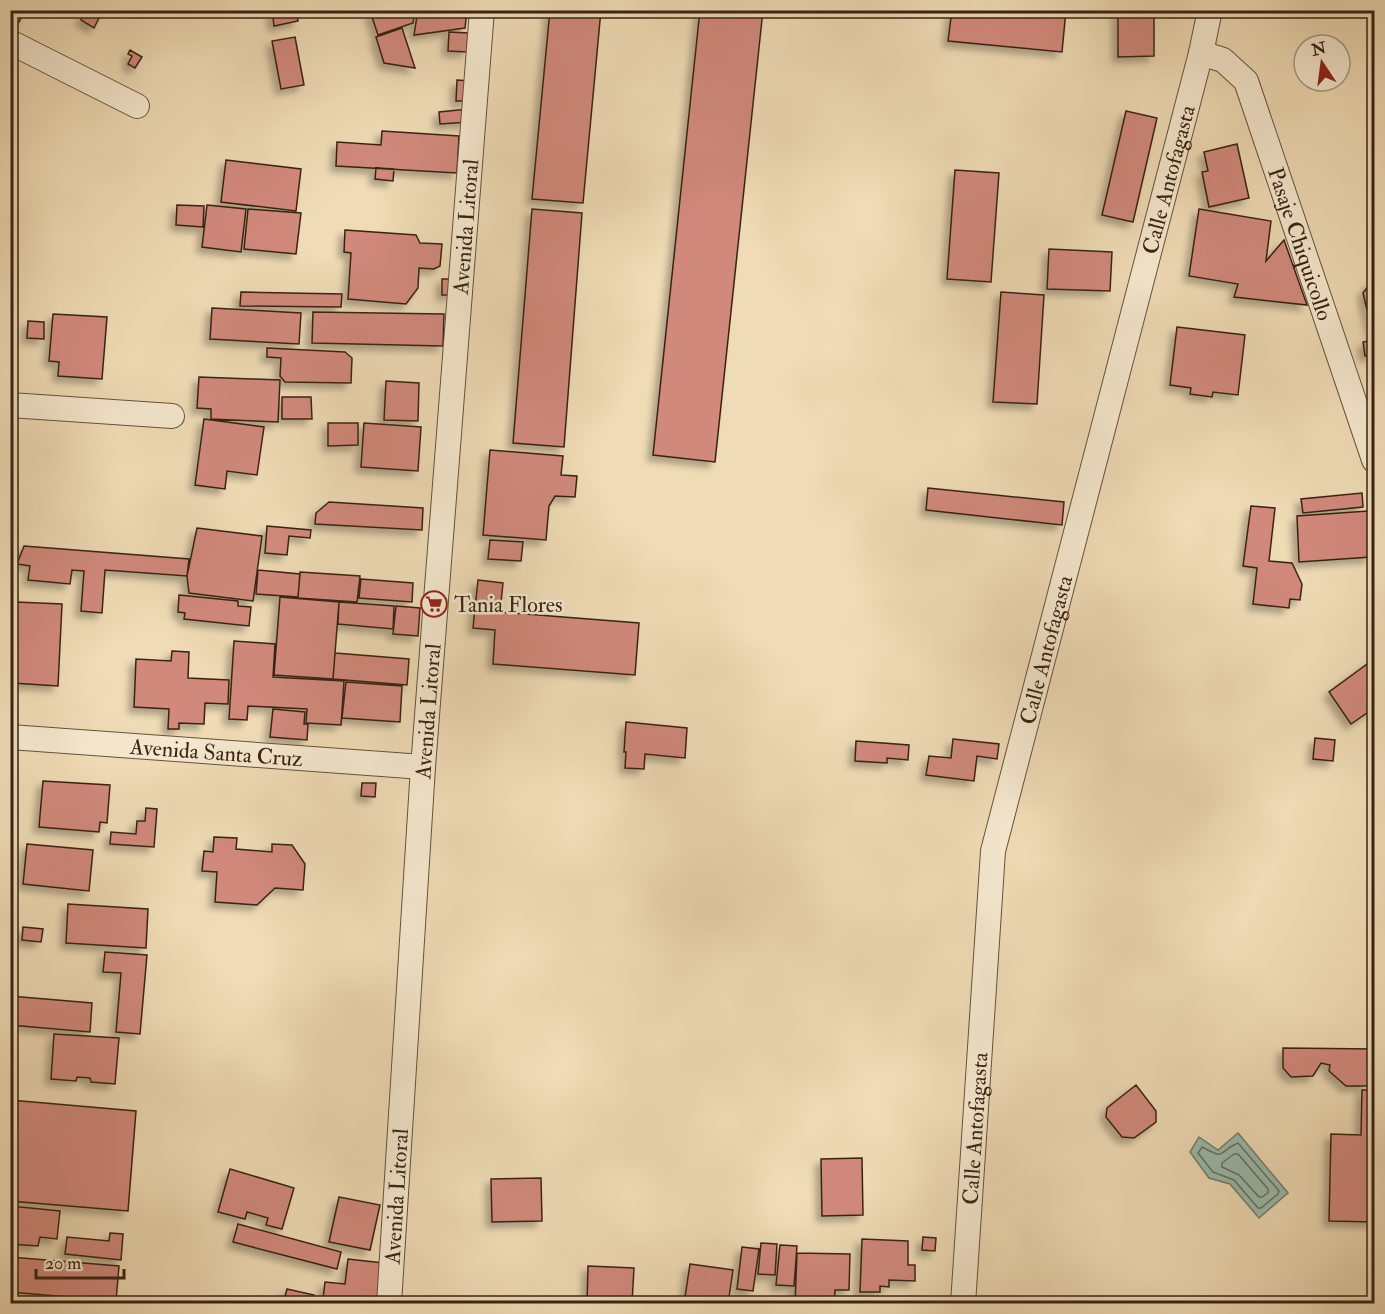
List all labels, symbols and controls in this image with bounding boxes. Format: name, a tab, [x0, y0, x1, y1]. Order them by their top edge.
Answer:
north arrow	[1292, 33, 1352, 93]
text: N	[1309, 38, 1329, 61]
street label: Calle Antofagasta	[1136, 101, 1202, 257]
street label: Avenida Litoral	[447, 158, 485, 297]
street label: Pasaje Chiquicollo	[1261, 164, 1339, 324]
street label: Calle Antofagasta	[1014, 572, 1079, 727]
supermarket icon: Tania Flores	[419, 589, 449, 619]
place label: Tania Flores	[454, 591, 563, 619]
street label: Avenida Litoral	[409, 642, 448, 781]
street label: Avenida Santa Cruz	[128, 733, 304, 773]
street label: Calle Antofagasta	[957, 1050, 995, 1206]
street label: Avenida Litoral	[378, 1127, 415, 1266]
scale bar	[36, 1242, 124, 1280]
text: 20 m	[45, 1252, 81, 1275]

